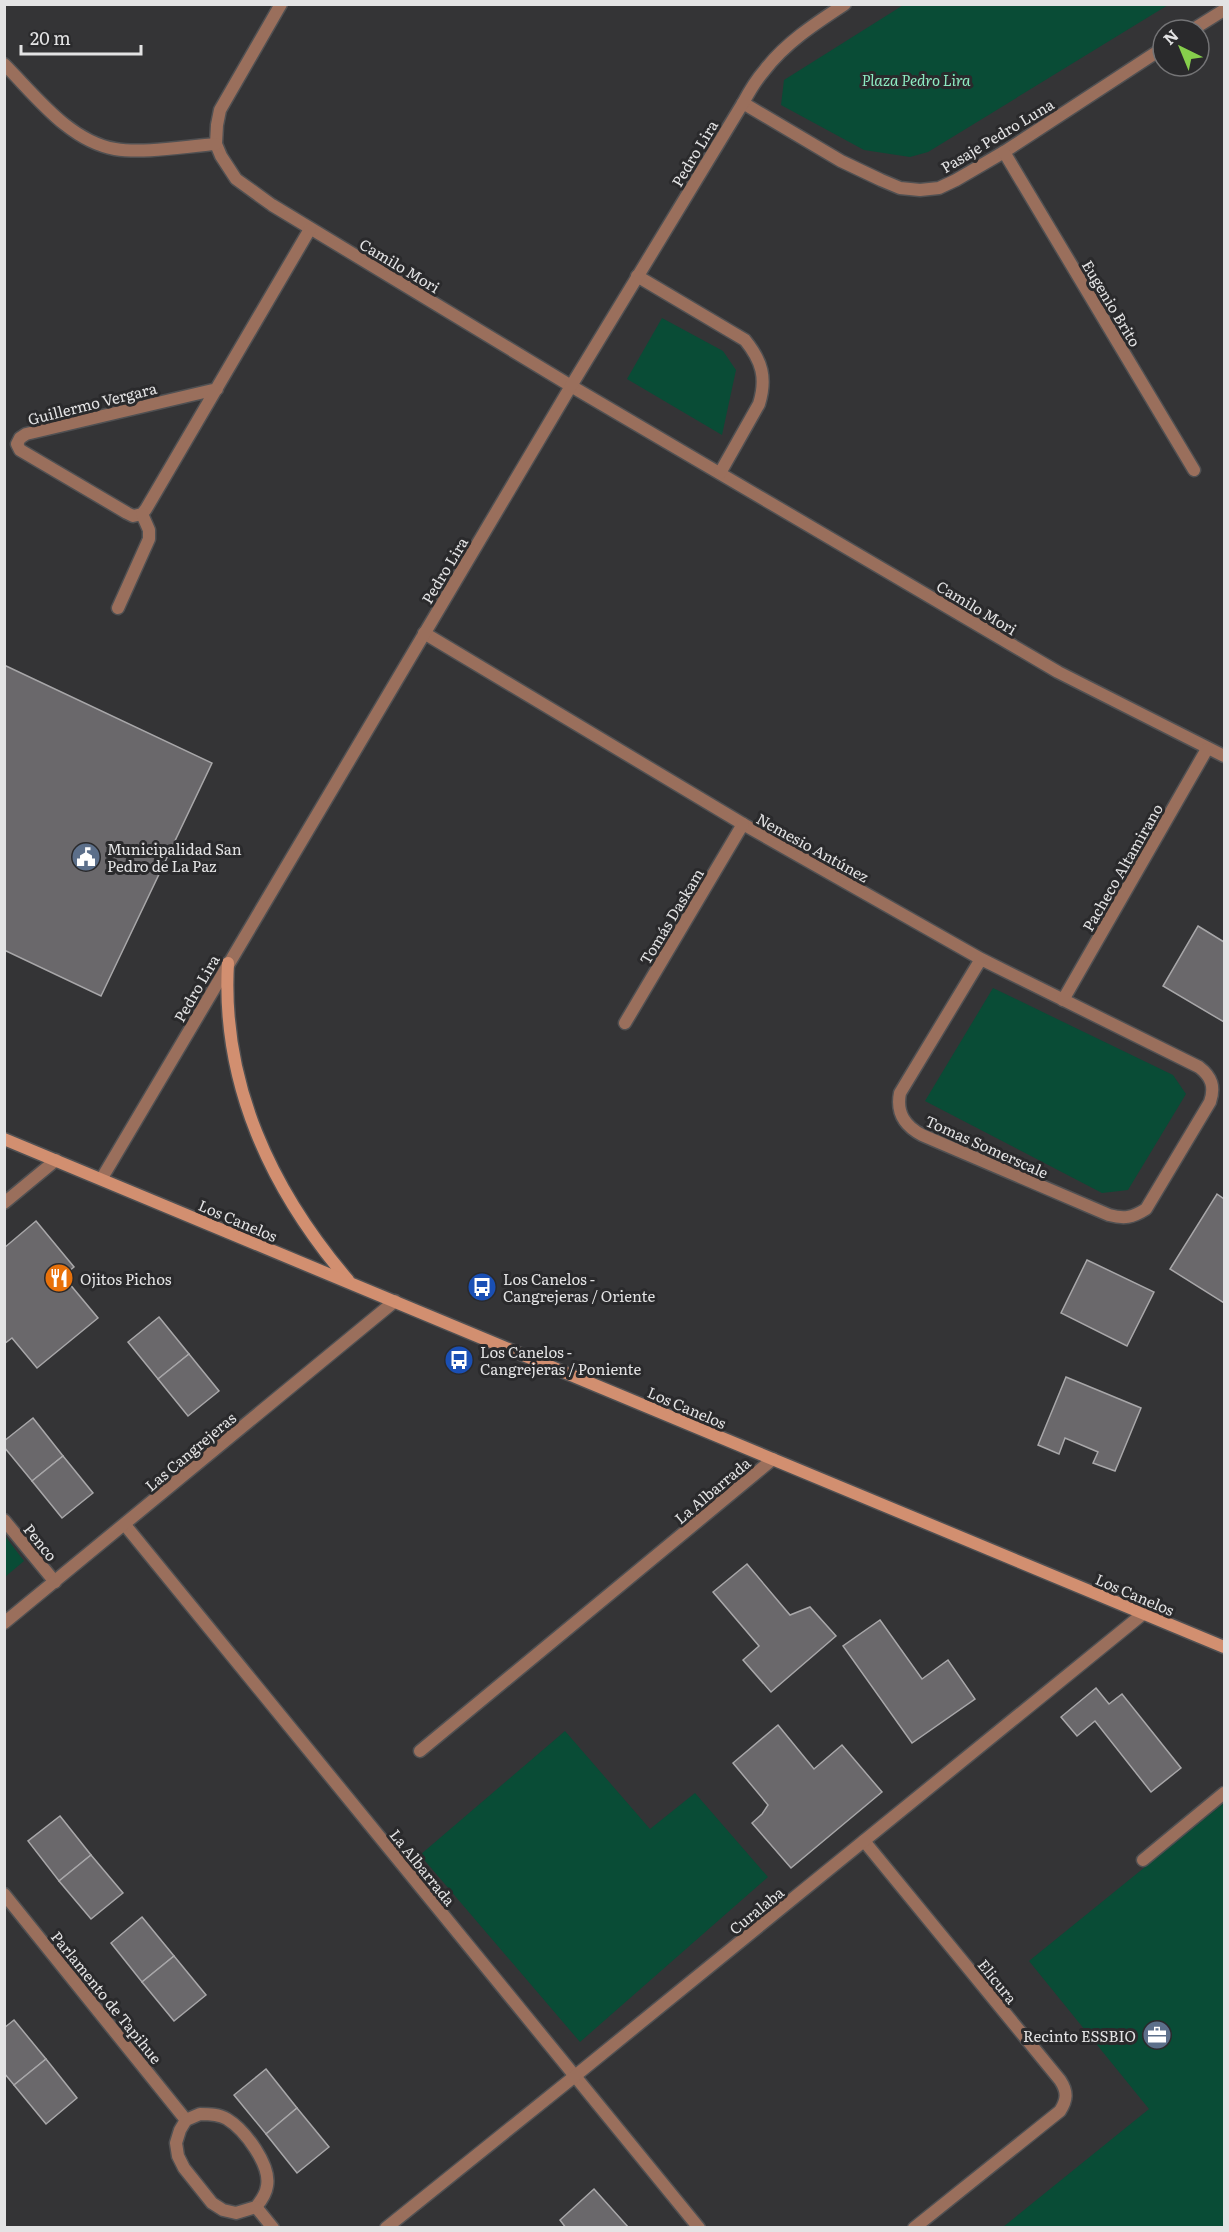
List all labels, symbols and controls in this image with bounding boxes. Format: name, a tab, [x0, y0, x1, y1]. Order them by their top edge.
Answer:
scale bar	[21, 18, 141, 56]
north arrow	[1151, 18, 1211, 78]
text: N	[1157, 23, 1183, 50]
text: 20 m	[30, 24, 71, 51]
park label: Plaza Pedro Lira	[861, 68, 971, 91]
street label: Pasaje Pedro Luna	[936, 92, 1059, 178]
street label: Pedro Lira	[665, 114, 723, 191]
street label: Camilo Mori	[356, 232, 444, 298]
street label: Eugenio Brito	[1077, 255, 1147, 351]
street label: Guillermo Vergara	[25, 376, 160, 430]
street label: Pedro Lira	[415, 531, 473, 608]
street label: Camilo Mori	[933, 574, 1021, 640]
street label: Pacheco Altamirano	[1076, 799, 1168, 935]
street label: Nemesio Antúnez	[753, 807, 873, 887]
place label: Municipalidad San Pedro de La Paz	[107, 837, 242, 877]
public building icon: Municipalidad San Pedro de La Paz	[70, 841, 102, 873]
street label: Tomás Daskam	[633, 863, 709, 969]
street label: Pedro Lira	[167, 949, 225, 1026]
street label: Tomas Somerscale	[922, 1108, 1052, 1184]
street label: Los Canelos	[195, 1193, 281, 1247]
restaurant icon: Ojitos Pichos	[43, 1262, 75, 1294]
place label: Ojitos Pichos	[80, 1267, 172, 1290]
place label: Los Canelos - Cangrejeras / Oriente	[503, 1267, 655, 1307]
bus stop icon: Los Canelos - Cangrejeras / Oriente	[466, 1271, 498, 1303]
place label: Los Canelos - Cangrejeras / Poniente	[480, 1340, 641, 1380]
bus stop icon: Los Canelos - Cangrejeras / Poniente	[443, 1344, 475, 1376]
street label: Los Canelos	[644, 1380, 730, 1434]
street label: Las Cangrejeras	[139, 1406, 241, 1496]
street label: La Albarrada	[669, 1451, 756, 1529]
street label: Penco	[19, 1518, 64, 1566]
street label: Los Canelos	[1092, 1567, 1178, 1621]
street label: La Albarrada	[385, 1824, 462, 1911]
street label: Curalaba	[724, 1880, 789, 1939]
street label: Parlamento de Tapihue	[46, 1926, 168, 2068]
street label: Elicura	[973, 1954, 1024, 2009]
office icon: Recinto ESSBIO	[1141, 2019, 1173, 2051]
place label: Recinto ESSBIO	[1023, 2024, 1136, 2047]

